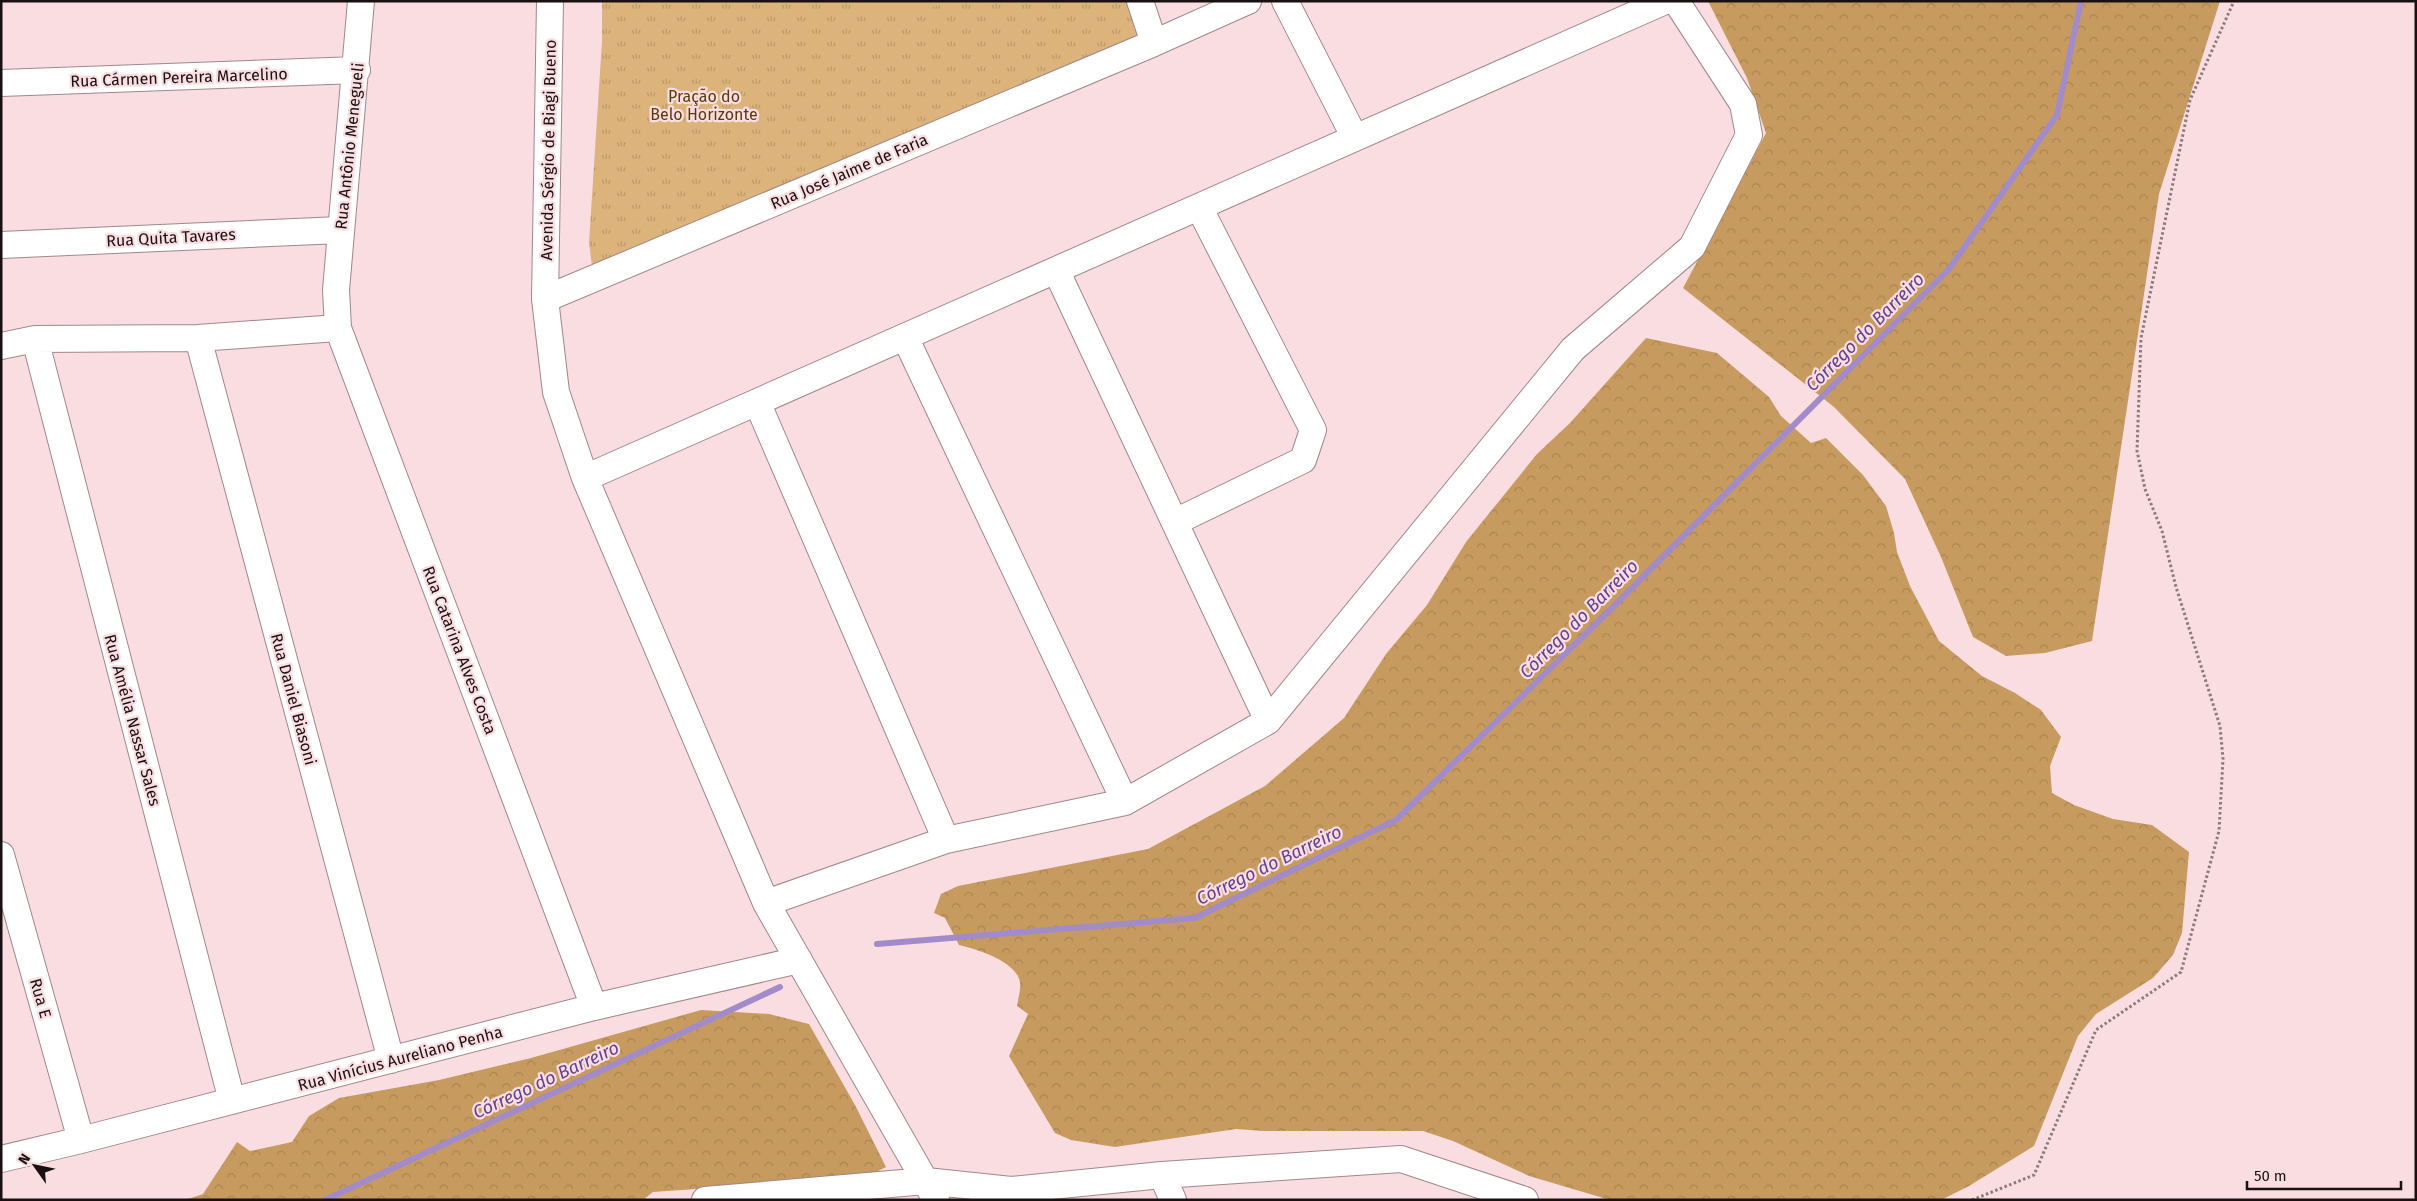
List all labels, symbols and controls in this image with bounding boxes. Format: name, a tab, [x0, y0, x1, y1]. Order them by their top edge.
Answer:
street label: Avenida Sérgio de Biagi Bueno	[537, 39, 560, 261]
street label: Rua Antônio Menegueli	[331, 62, 368, 230]
street label: Rua Cármen Pereira Marcelino	[70, 64, 288, 91]
park label: Pração do Belo Horizonte	[650, 87, 758, 124]
street label: Rua José Jaime de Faria	[768, 130, 931, 213]
street label: Rua Quita Tavares	[106, 225, 236, 250]
water label: Córrego do Barreiro	[1801, 268, 1929, 396]
water label: Córrego do Barreiro	[1515, 555, 1643, 683]
street label: Rua Catarina Alves Costa	[419, 563, 500, 737]
street label: Rua Daniel Biasoni	[267, 631, 320, 767]
street label: Rua Amélia Nassar Sales	[100, 632, 165, 808]
water label: Córrego do Barreiro	[1193, 820, 1345, 910]
street label: Rua E	[26, 976, 55, 1020]
street label: Rua Vinícius Aureliano Penha	[296, 1022, 505, 1095]
water label: Córrego do Barreiro	[469, 1036, 623, 1124]
north arrow	[10, 1141, 60, 1191]
text: N	[15, 1151, 34, 1168]
scale bar	[2247, 1158, 2401, 1190]
text: 50 m	[2254, 1167, 2287, 1185]

